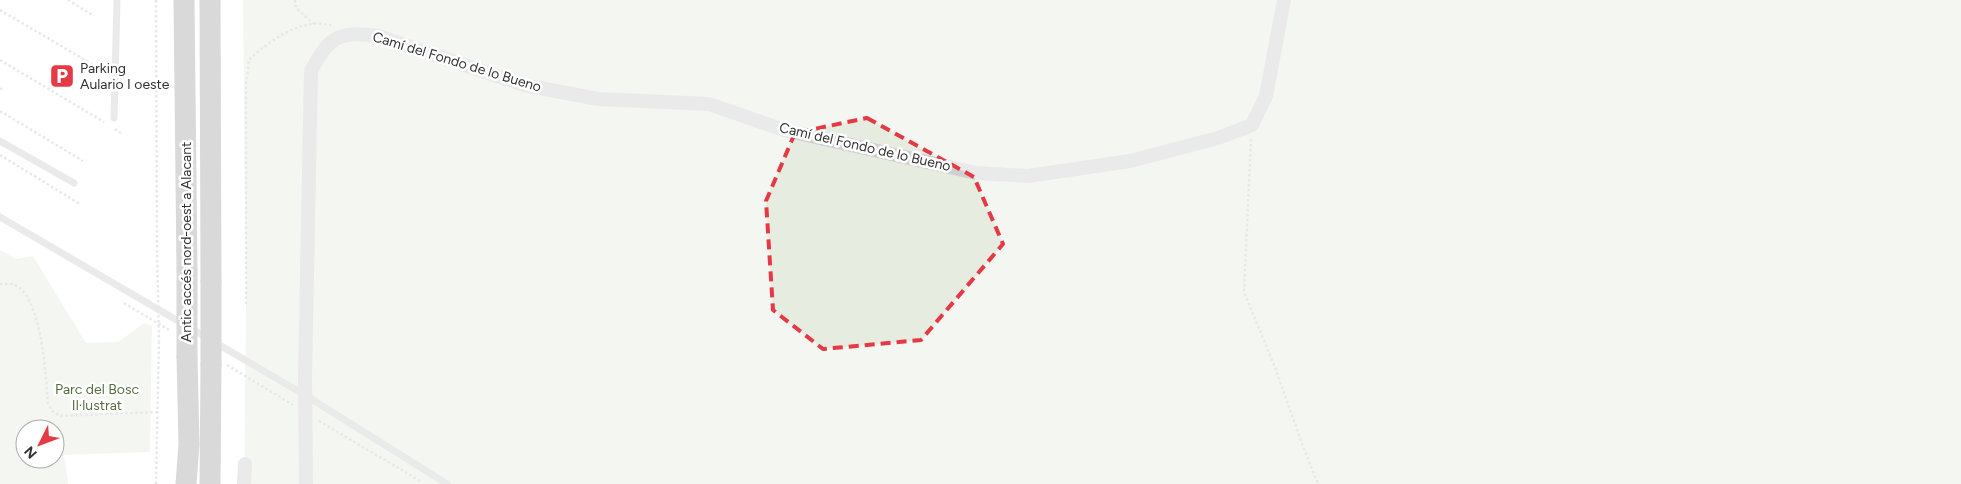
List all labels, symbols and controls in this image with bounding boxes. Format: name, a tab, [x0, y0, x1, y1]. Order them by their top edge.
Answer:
street label: Camí del Fondo de lo Bueno	[371, 28, 543, 96]
place label: Parking Aulario I oeste	[80, 60, 170, 93]
parking icon: Parking Aulario I oeste	[49, 63, 75, 89]
street label: Camí del Fondo de lo Bueno	[778, 119, 952, 175]
street label: Antic accés nord-oest a Alacant	[178, 142, 195, 342]
park label: Parc del Bosc Il·lustrat	[55, 381, 139, 414]
north arrow	[15, 419, 65, 469]
text: N	[21, 443, 41, 462]

